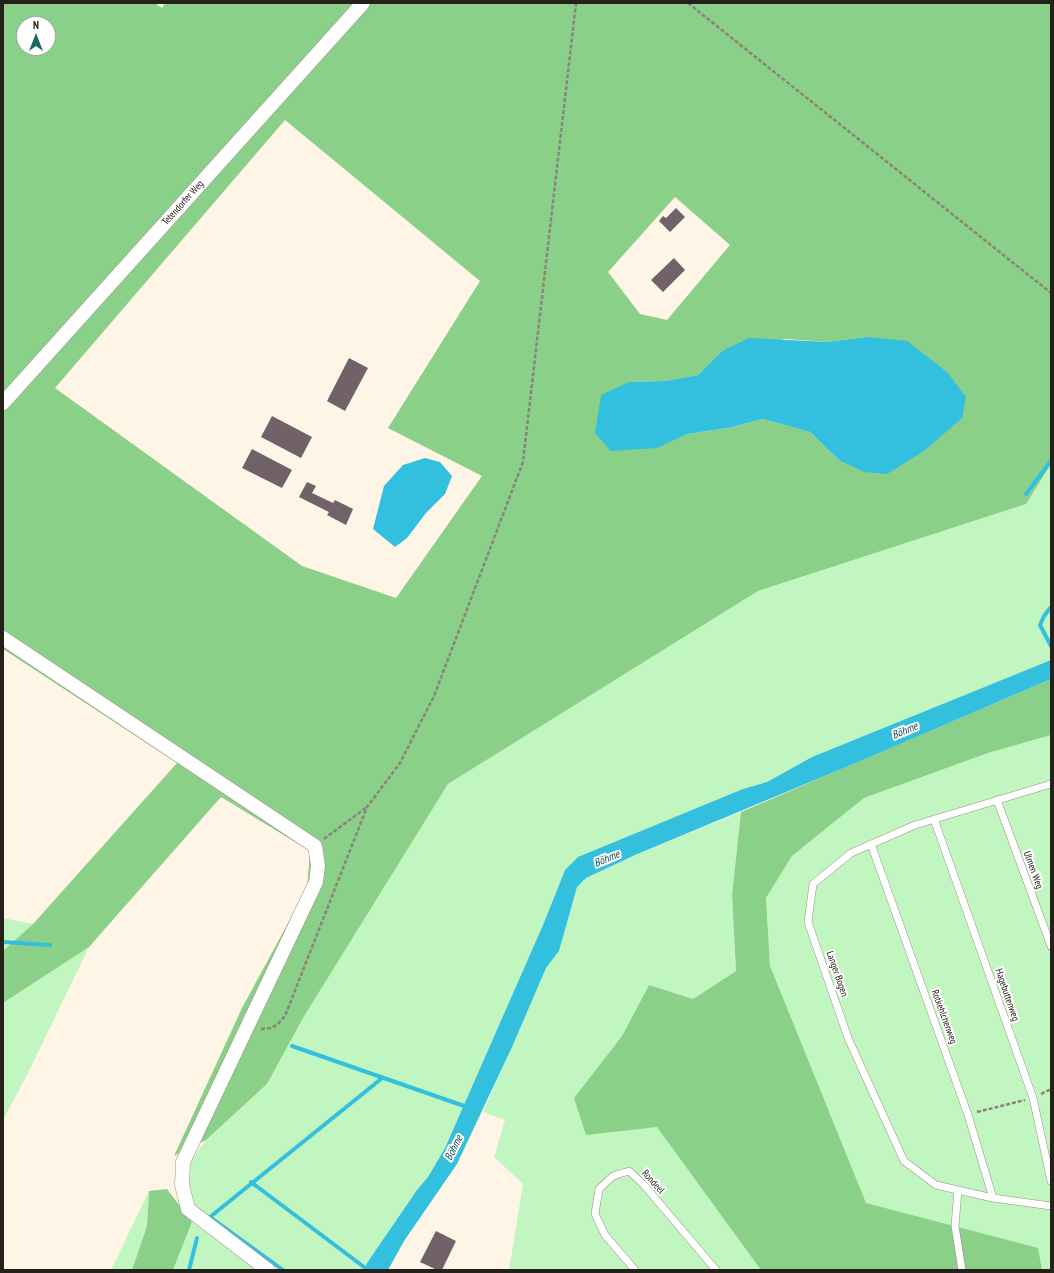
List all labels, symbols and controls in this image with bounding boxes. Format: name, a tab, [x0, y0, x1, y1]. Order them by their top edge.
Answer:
north arrow	[16, 16, 56, 56]
text: N	[33, 18, 39, 32]
street label: Tetendorfer Weg	[160, 178, 206, 228]
water label: Böhme	[890, 720, 920, 742]
water label: Böhme	[592, 848, 622, 870]
street label: Ulmen Weg	[1021, 849, 1045, 891]
street label: Langer Bogen	[824, 950, 850, 998]
street label: Hagebuttenweg	[992, 967, 1022, 1023]
street label: Rotkehlchenweg	[929, 988, 959, 1046]
water label: Böhme	[442, 1133, 466, 1163]
street label: Rondeel	[639, 1168, 667, 1196]

